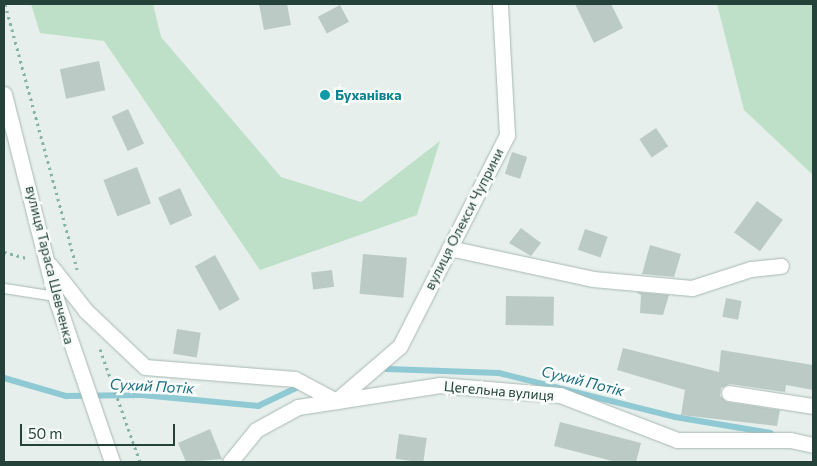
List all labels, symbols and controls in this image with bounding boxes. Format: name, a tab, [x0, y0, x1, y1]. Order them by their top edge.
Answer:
place label: Буханівка	[335, 87, 402, 103]
marker: Буханівка	[319, 89, 331, 101]
street label: вулиця Олекси Чуприни	[421, 145, 507, 293]
street label: вулиця Тараса Шевченка	[22, 184, 78, 346]
water label: Сухий Потік	[540, 362, 626, 400]
water label: Сухий Потік	[109, 375, 195, 397]
street label: Цегельна вулиця	[443, 378, 555, 404]
scale bar	[22, 414, 178, 446]
text: 50 m	[28, 424, 62, 442]

